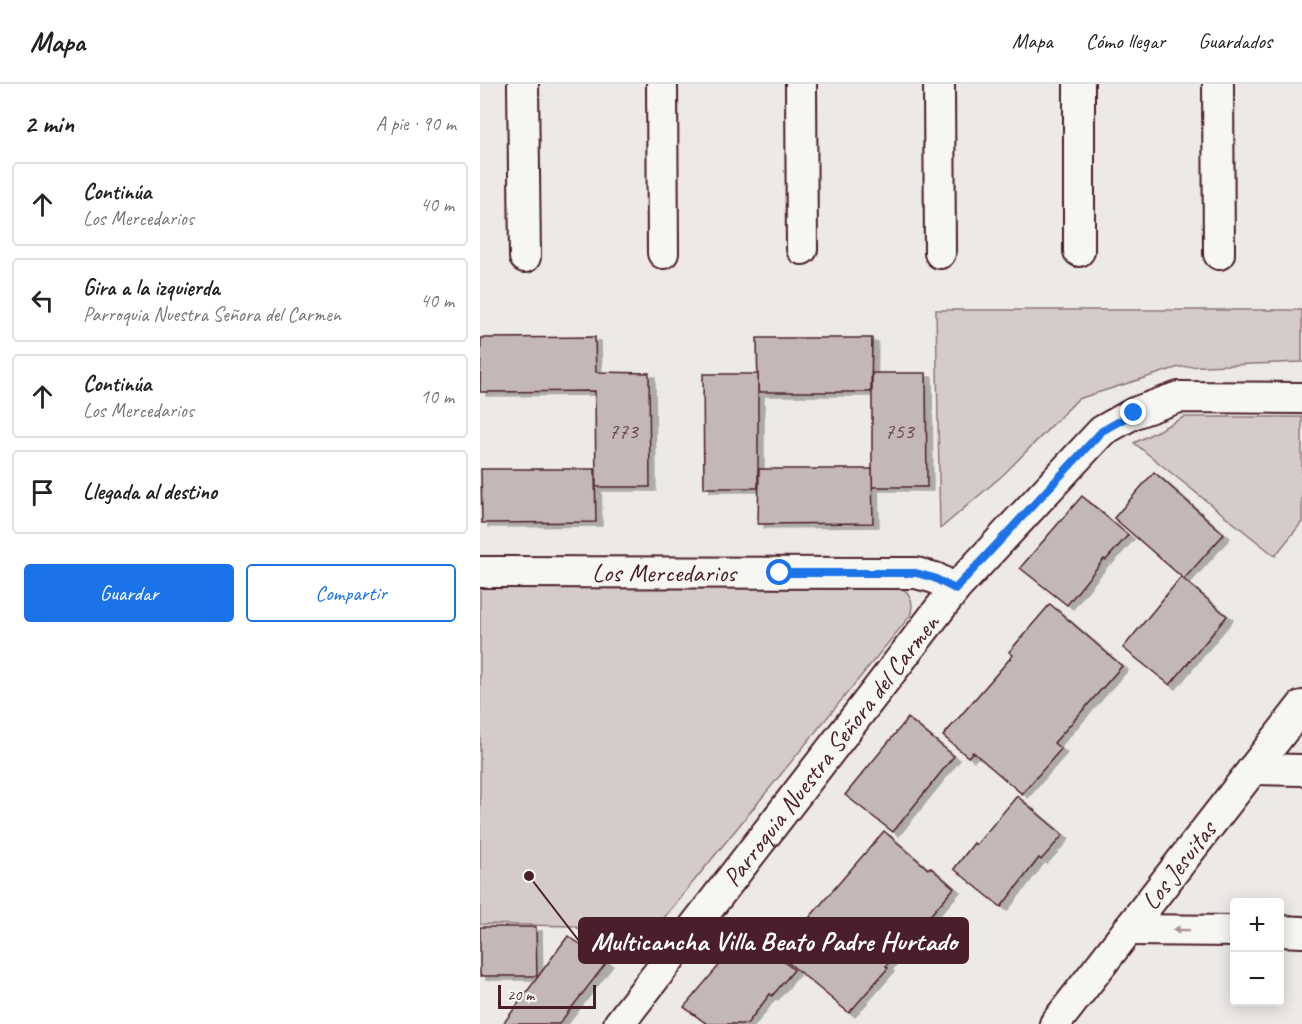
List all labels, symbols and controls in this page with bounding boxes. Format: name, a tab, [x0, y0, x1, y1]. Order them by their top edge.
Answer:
text: Mapa	[30, 24, 85, 59]
text: Mapa	[1012, 28, 1053, 54]
text: Cómo llegar	[1086, 28, 1165, 54]
text: Guardados	[1198, 28, 1272, 54]
text: 2 min	[24, 107, 74, 140]
text: A pie · 90 m	[376, 111, 456, 136]
text: Continúa	[83, 178, 151, 206]
icon: ahead	[26, 188, 59, 221]
text: 40 m	[420, 192, 454, 217]
text: Los Mercedarios	[83, 206, 194, 231]
text: Gira a la izquierda	[83, 274, 220, 302]
icon: left	[26, 284, 59, 317]
text: 40 m	[420, 288, 454, 313]
text: Parroquia Nuestra Señora del Carmen	[83, 302, 341, 327]
text: Continúa	[83, 370, 151, 398]
icon: ahead	[26, 380, 59, 413]
text: 10 m	[420, 384, 454, 409]
text: Los Mercedarios	[83, 398, 194, 423]
route end	[1120, 399, 1146, 425]
house number: 773	[608, 417, 640, 445]
house number: 753	[884, 417, 916, 445]
icon: arrive	[26, 476, 59, 509]
text: Llegada al destino	[83, 478, 217, 506]
street label: Los Mercedarios	[592, 556, 738, 590]
route start	[766, 559, 792, 585]
button: Guardar	[24, 564, 234, 622]
button: Compartir	[246, 564, 456, 622]
street label: Parroquia Nuestra Señora del Carmen	[715, 607, 947, 893]
street label: Los Jesuitas	[1134, 813, 1225, 916]
map controls	[1230, 898, 1284, 1006]
button: +	[1230, 898, 1284, 952]
callout: Multicancha Villa Beato Padre Hurtado	[579, 918, 968, 963]
text: Multicancha Villa Beato Padre Hurtado	[591, 924, 959, 958]
one-way arrow	[1172, 926, 1191, 935]
button: −	[1230, 952, 1284, 1006]
scale bar	[498, 982, 596, 1010]
text: 20 m	[507, 985, 534, 1005]

